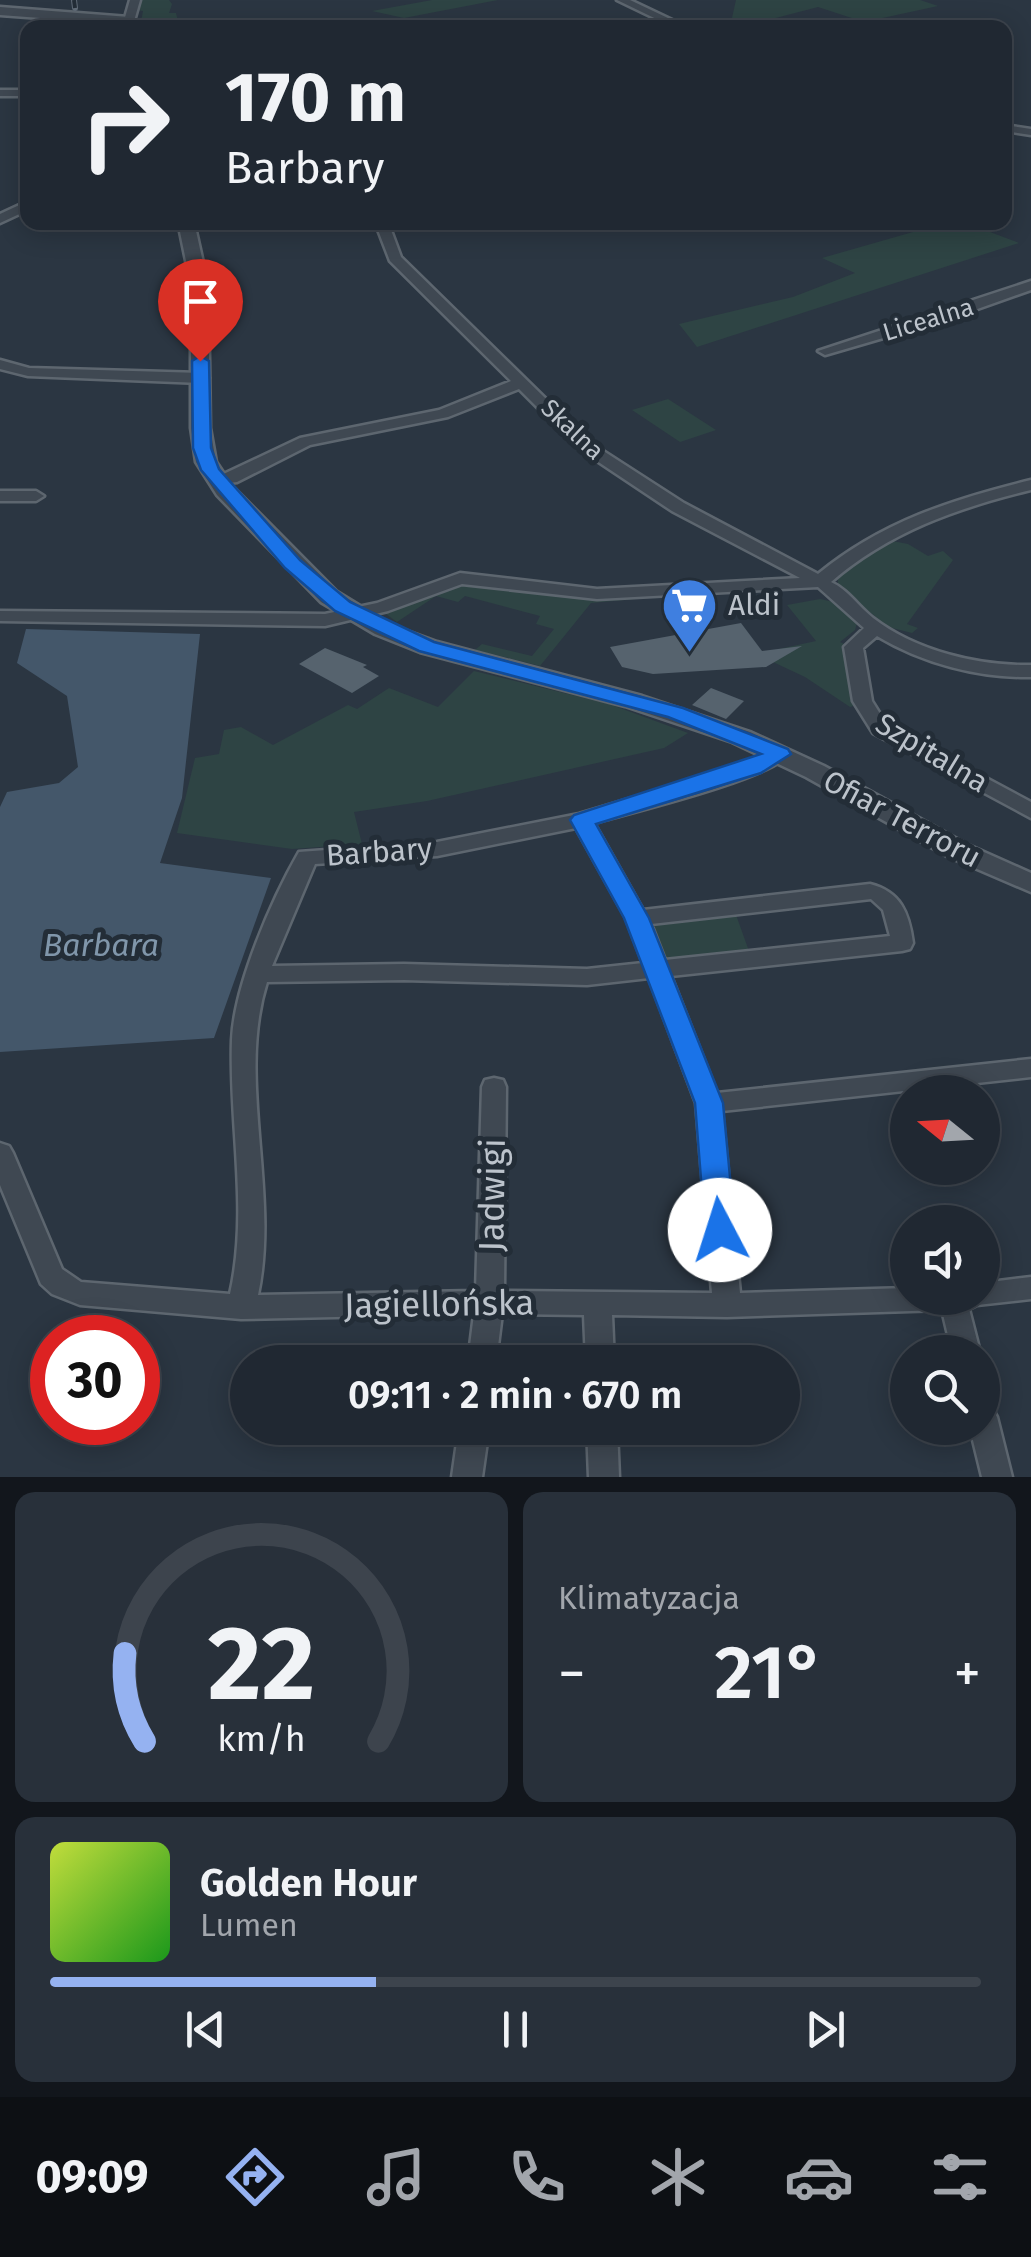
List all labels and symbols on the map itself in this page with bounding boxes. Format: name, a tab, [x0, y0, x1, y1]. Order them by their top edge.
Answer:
pin	[158, 259, 243, 362]
street label: Licealna	[879, 292, 977, 348]
street label: Skalna	[535, 393, 610, 466]
supermarket icon: Aldi	[659, 575, 719, 654]
place label: Aldi	[728, 587, 780, 623]
street label: Szpitalna	[869, 705, 995, 801]
street label: Ofiar Terroru	[817, 763, 987, 875]
street label: Barbary	[325, 830, 434, 874]
water label: Barbara	[43, 926, 159, 964]
north arrow	[890, 1075, 1000, 1185]
street label: Jadwigi	[470, 1138, 514, 1252]
position arrow	[668, 1178, 772, 1282]
street label: Jagiellońska	[343, 1281, 535, 1327]
speed limit sign: 30	[30, 1315, 160, 1445]

